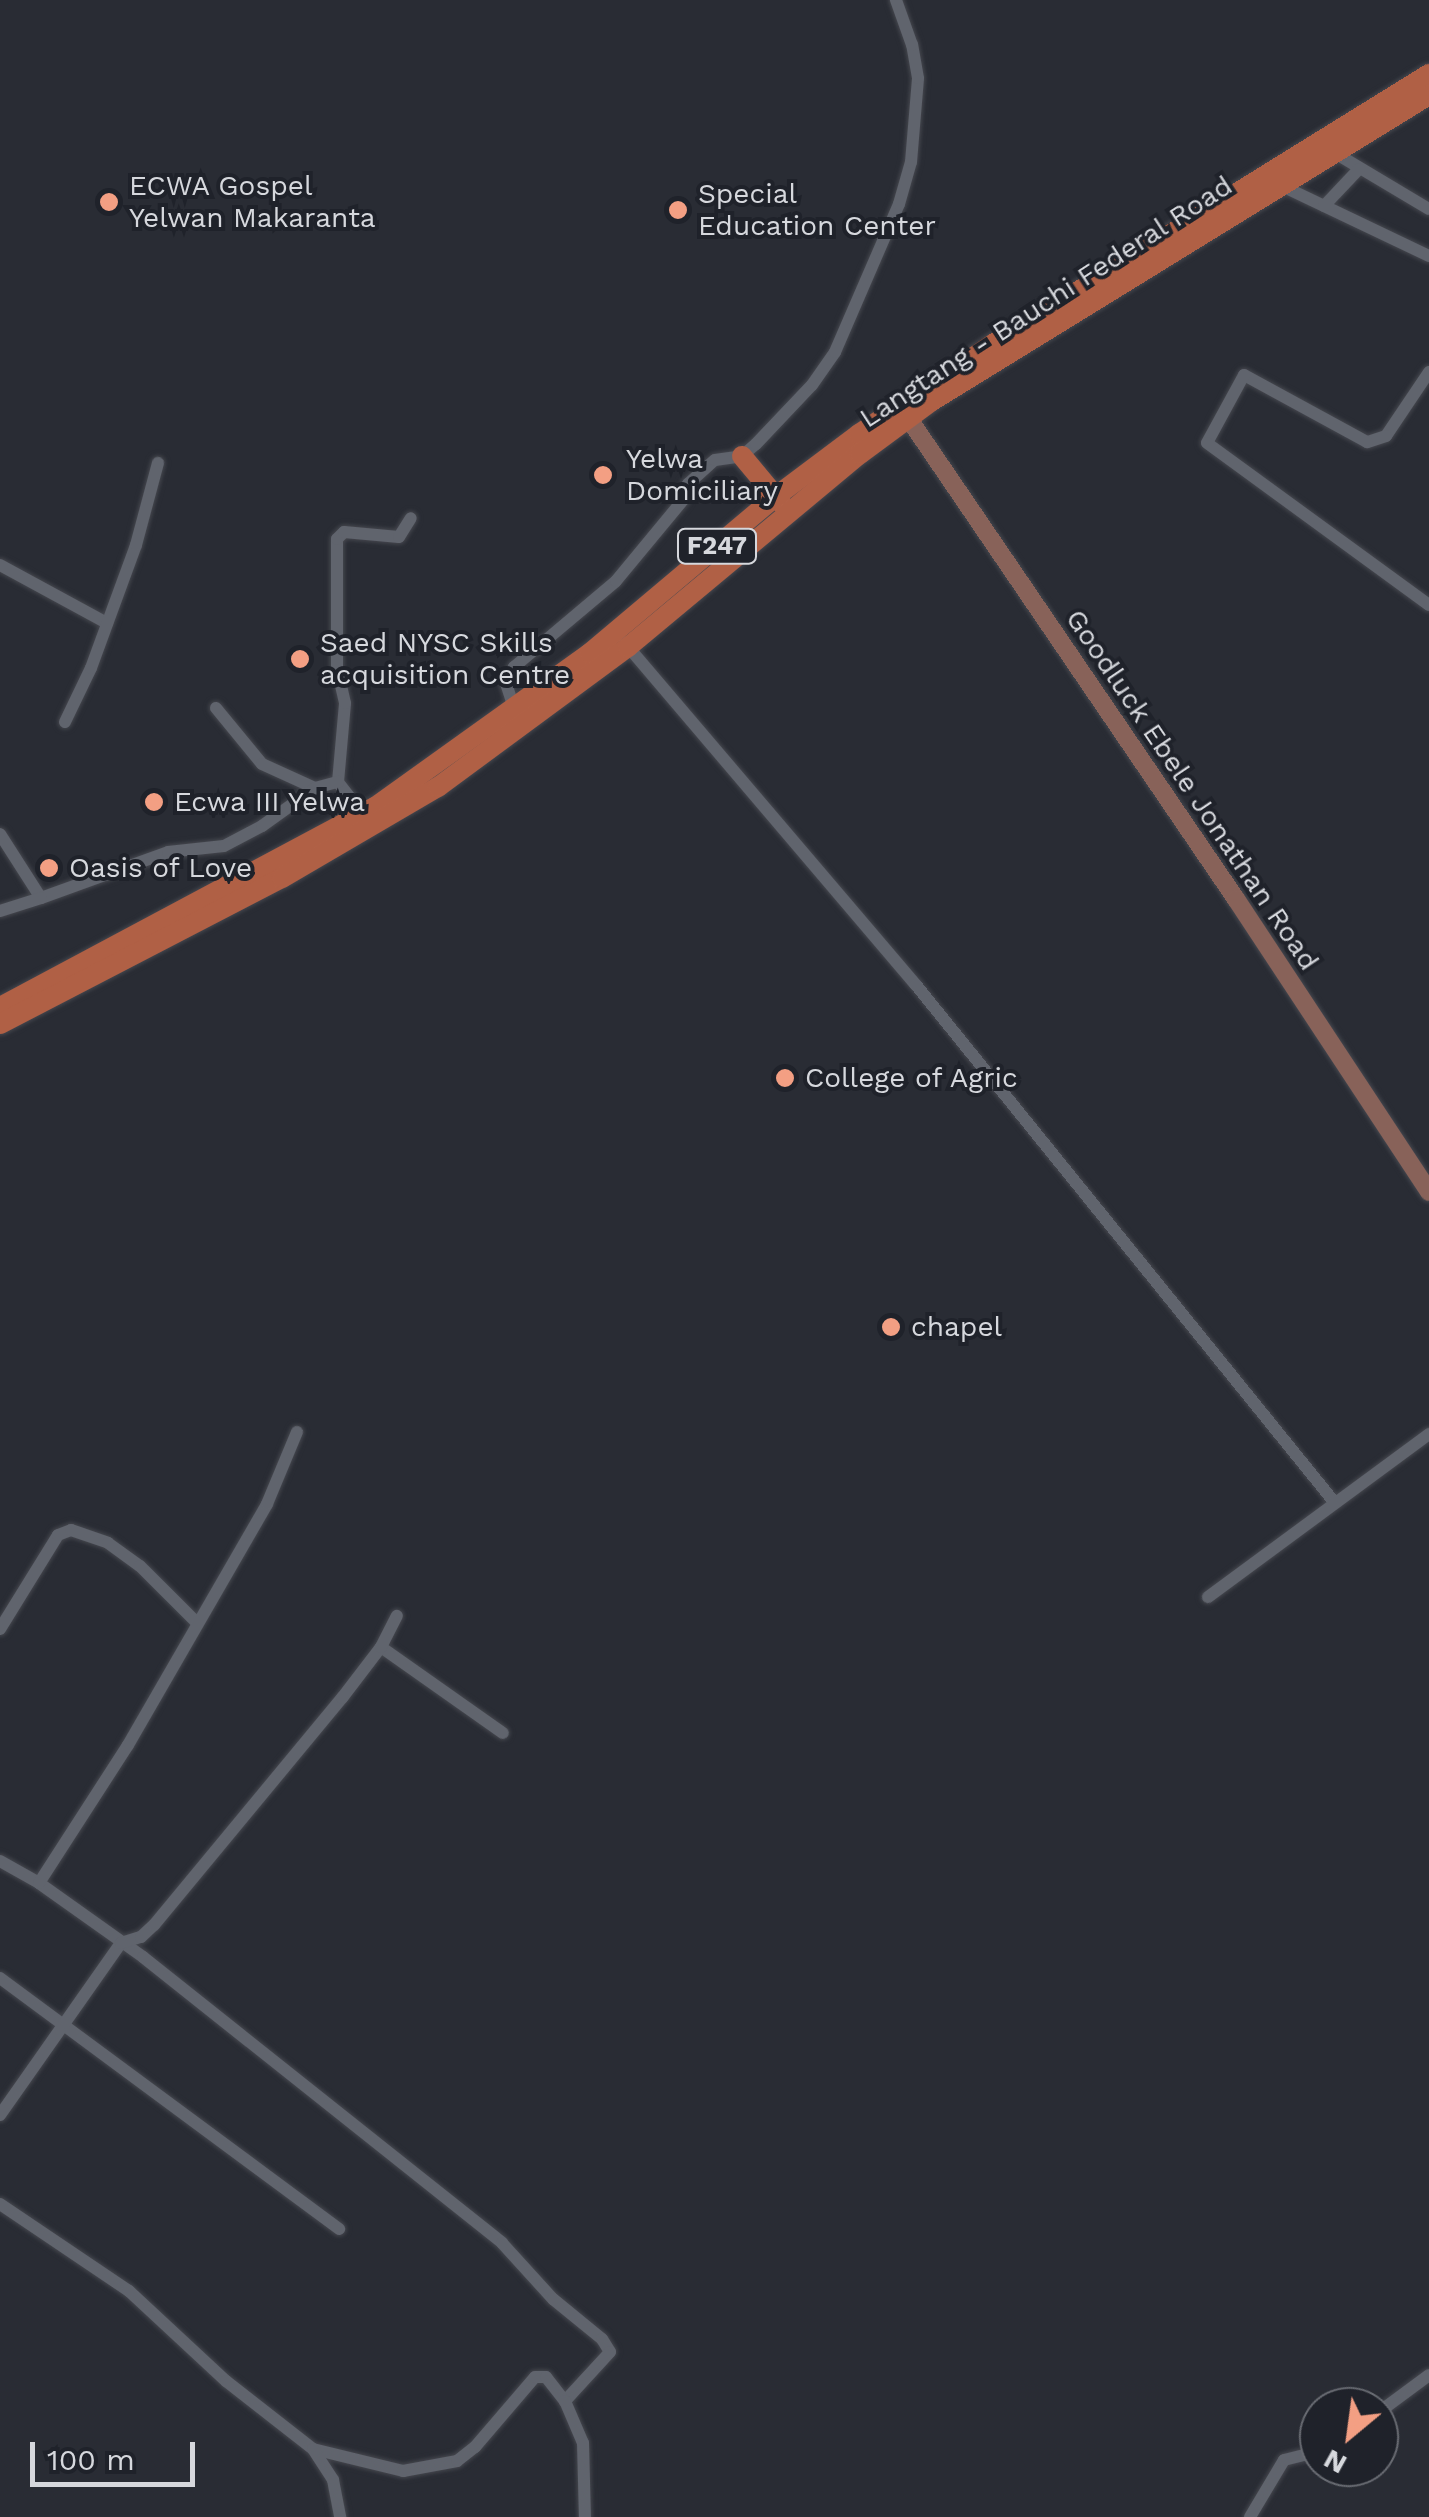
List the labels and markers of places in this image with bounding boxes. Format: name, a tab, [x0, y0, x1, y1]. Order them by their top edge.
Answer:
place label: ECWA Gospel Yelwan Makaranta	[129, 169, 376, 235]
place label: Special Education Center	[698, 177, 936, 243]
marker: ECWA Gospel Yelwan Makaranta	[98, 191, 120, 213]
marker: Special Education Center	[667, 199, 689, 221]
place label: Yelwa Domiciliary	[626, 442, 778, 508]
marker: Yelwa Domiciliary	[590, 462, 616, 488]
place label: Saed NYSC Skills acquisition Centre	[320, 626, 570, 692]
marker: Saed NYSC Skills acquisition Centre	[289, 648, 311, 670]
place label: Ecwa III Yelwa	[174, 785, 367, 819]
marker: Ecwa III Yelwa	[143, 791, 165, 813]
place label: Oasis of Love	[69, 851, 253, 885]
marker: Oasis of Love	[38, 857, 60, 879]
place label: College of Agric	[805, 1061, 1020, 1095]
marker: College of Agric	[774, 1067, 796, 1089]
place label: chapel	[911, 1310, 1002, 1344]
marker: chapel	[880, 1316, 902, 1338]

